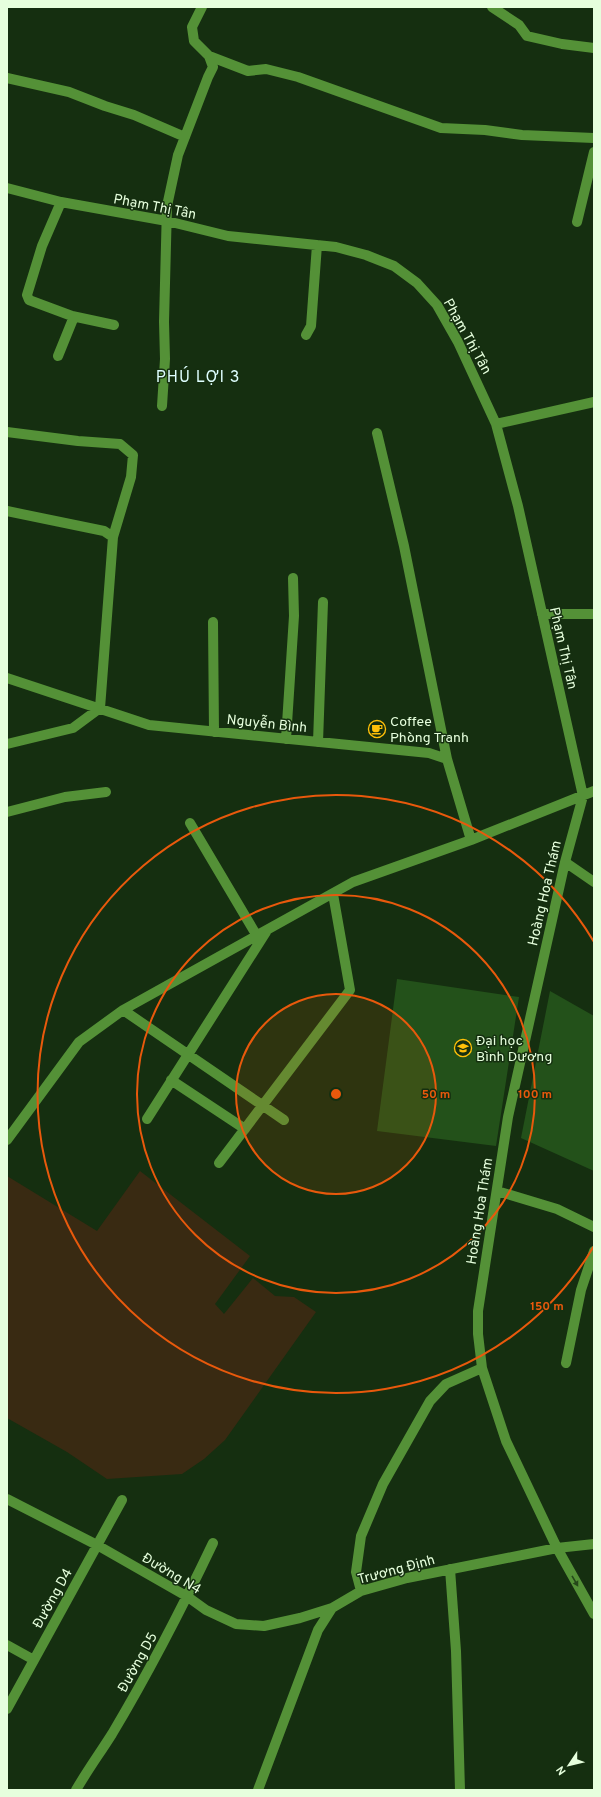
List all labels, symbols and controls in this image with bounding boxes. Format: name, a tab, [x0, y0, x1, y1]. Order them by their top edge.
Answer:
street label: Phạm Thị Tân	[112, 191, 198, 224]
street label: Phạm Thị Tân	[439, 296, 494, 378]
district label: PHÚ LỢI 3	[156, 366, 240, 388]
street label: Phạm Thị Tân	[545, 606, 580, 691]
street label: Nguyễn Bình	[226, 711, 308, 737]
place label: Coffee Phòng Tranh	[390, 714, 469, 747]
cafe icon: Coffee Phòng Tranh	[367, 719, 387, 739]
street label: Hoàng Hoa Thám	[525, 839, 566, 948]
place label: Đại học Bình Dương	[476, 1033, 552, 1066]
school or university icon: Đại học Bình Dương	[453, 1038, 473, 1058]
centre of rings	[329, 1087, 343, 1101]
text: 50 m	[422, 1087, 450, 1103]
text: 100 m	[518, 1087, 552, 1103]
street label: Hoàng Hoa Thám	[464, 1157, 497, 1266]
text: 150 m	[530, 1299, 564, 1315]
street label: Đường N4	[138, 1550, 204, 1599]
street label: Trương Định	[356, 1552, 437, 1589]
street label: Đường D4	[30, 1566, 77, 1632]
one-way arrow	[572, 1575, 579, 1587]
street label: Đường D5	[115, 1630, 162, 1696]
north arrow	[549, 1745, 589, 1785]
text: N	[554, 1763, 570, 1777]

